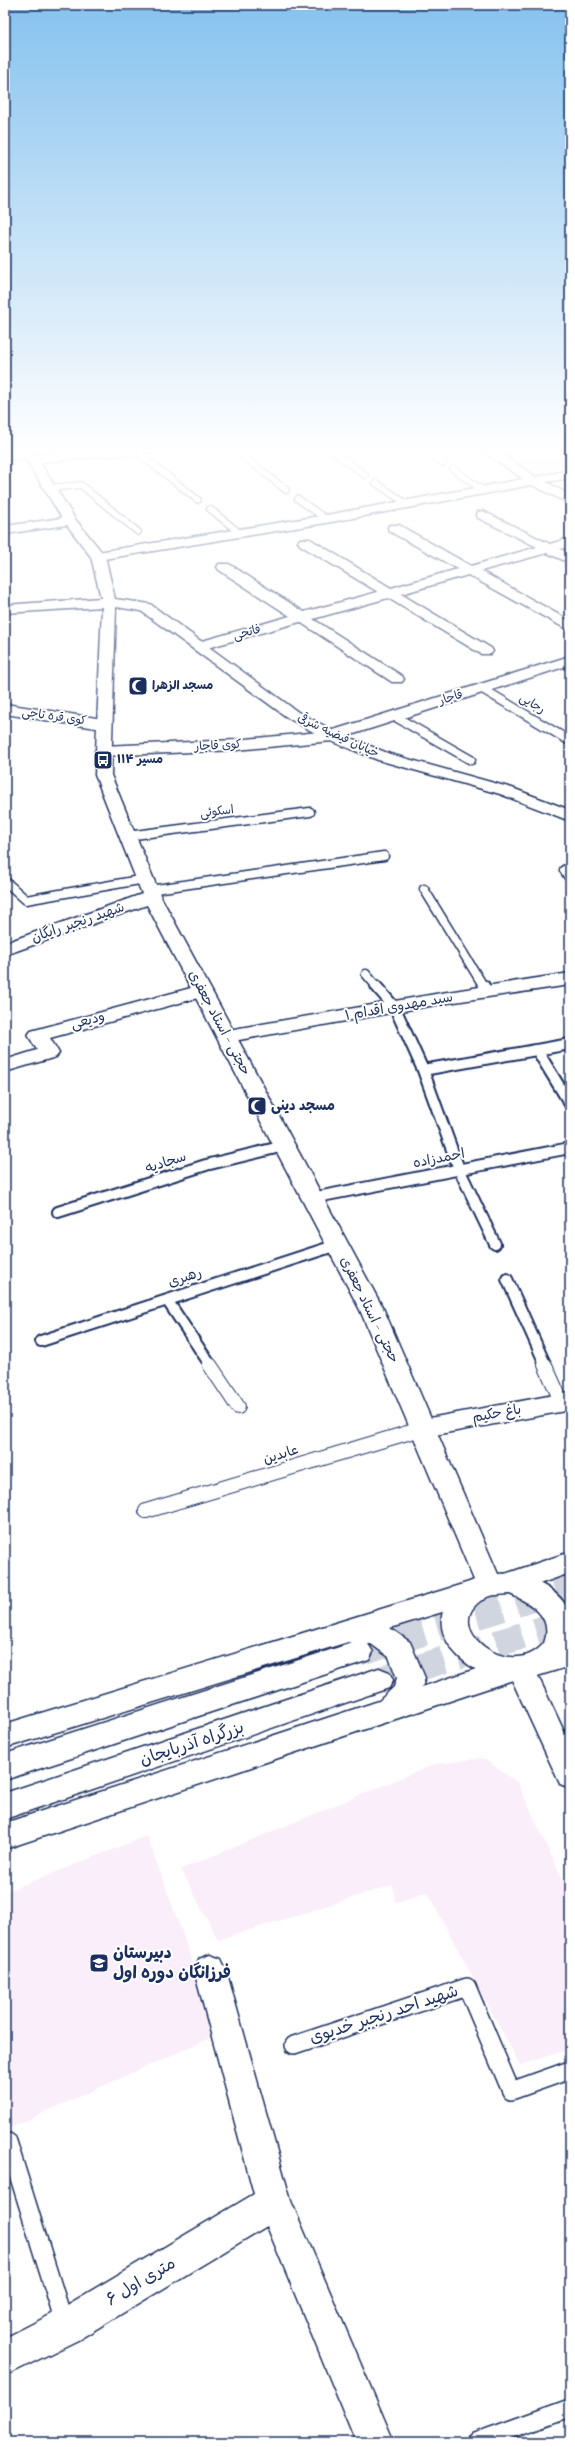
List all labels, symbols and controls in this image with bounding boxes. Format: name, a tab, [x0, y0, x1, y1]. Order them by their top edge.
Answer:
street label: فاتحی	[231, 621, 263, 645]
mosque icon: مسجد الزهرا	[127, 675, 149, 697]
place label: مسجد الزهرا	[152, 677, 213, 695]
street label: قاجار	[436, 686, 465, 711]
street label: رجایی	[516, 689, 548, 719]
street label: کوی قره تاجی	[21, 704, 87, 730]
street label: خیابان فیضیه شرقی	[294, 709, 382, 763]
street label: کوی قاجار	[193, 736, 242, 756]
bus stop icon: مسیر ۱۱۴	[92, 749, 114, 771]
place label: مسیر ۱۱۴	[117, 751, 163, 769]
street label: اسکوئی	[199, 801, 235, 823]
street label: شهید رنجبر رایگان	[29, 897, 127, 949]
street label: حجتی - استاد جعفری	[182, 967, 256, 1079]
street label: سید مهدوی اقدام ۱	[343, 987, 455, 1027]
street label: ودیعی	[69, 1006, 107, 1036]
mosque icon: مسجد دینی	[246, 1095, 268, 1117]
place label: مسجد دینی	[271, 1096, 335, 1117]
street label: احمدزاده	[411, 1144, 467, 1174]
street label: سجادیه	[143, 1147, 189, 1179]
street label: حجتی - استاد جعفری	[334, 1253, 404, 1367]
street label: رهبری	[165, 1263, 205, 1293]
street label: باغ حکیم	[471, 1399, 523, 1429]
street label: عابدین	[261, 1440, 301, 1470]
street label: بزرگراه آذربایجان	[137, 1715, 247, 1773]
place label: دبیرستان فرزانگان دوره اول	[113, 1941, 231, 1986]
school or university icon: دبیرستان فرزانگان دوره اول	[88, 1952, 110, 1974]
street label: شهید احد رنجبر خدیوی	[306, 1979, 462, 2051]
street label: ۶ متری اول	[101, 2251, 181, 2313]

